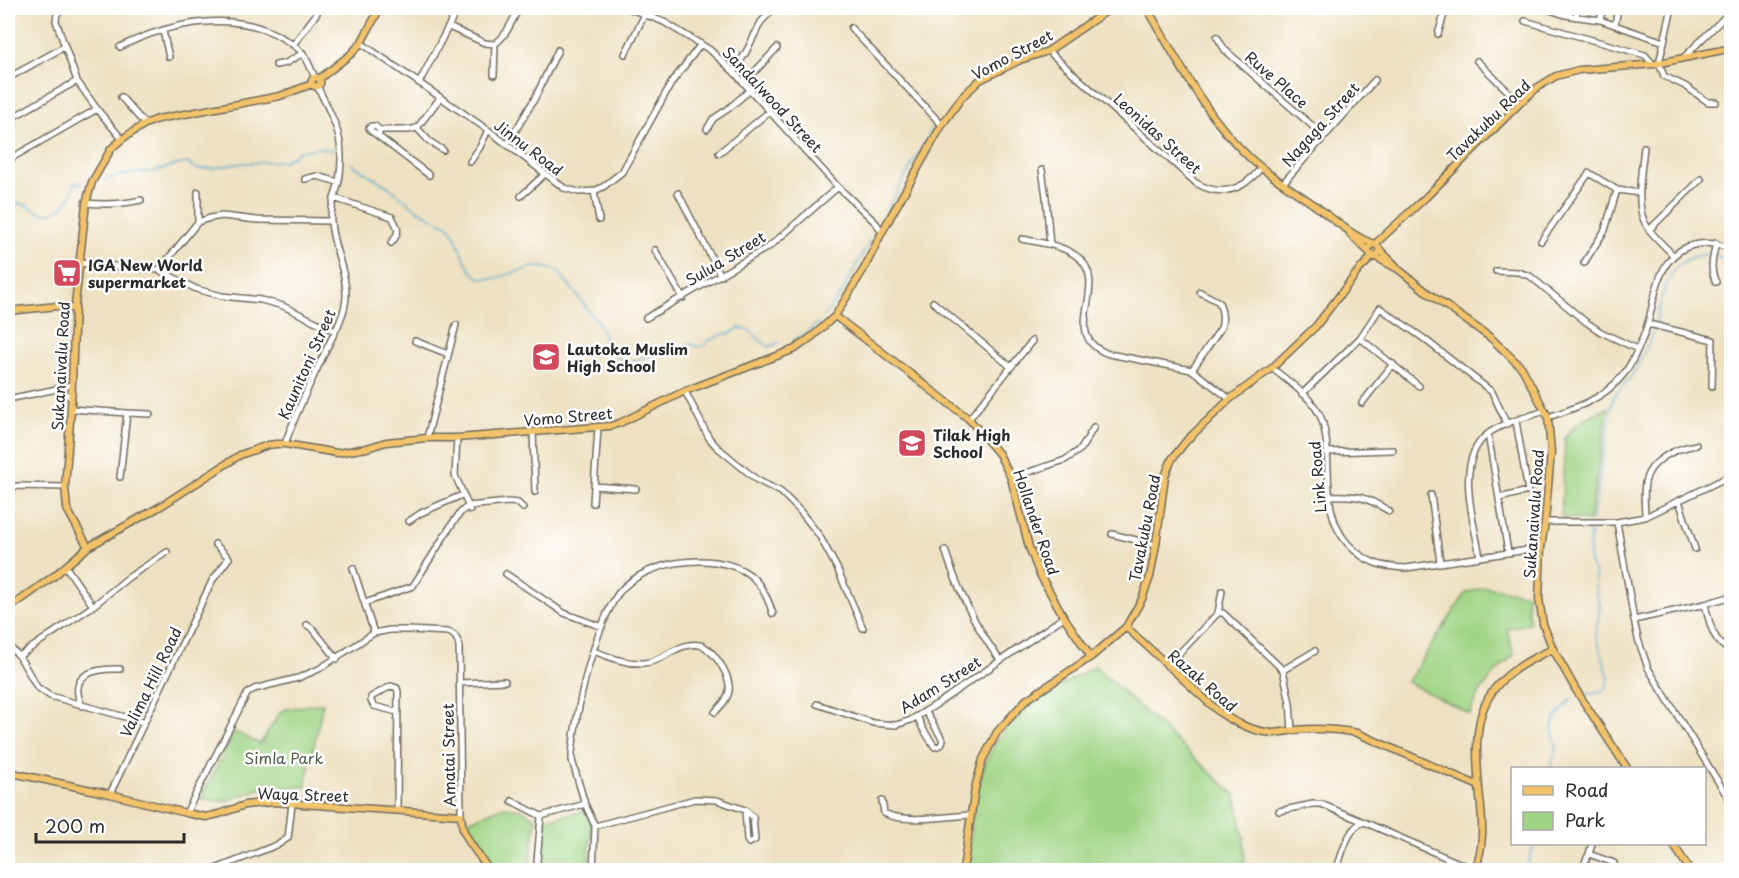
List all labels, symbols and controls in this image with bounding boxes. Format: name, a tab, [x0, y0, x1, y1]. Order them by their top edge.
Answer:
street label: Vomo Street	[967, 23, 1057, 85]
street label: Sandalwood Street	[718, 41, 828, 157]
street label: Ruve Place	[1240, 45, 1314, 113]
street label: Tavakubu Road	[1441, 74, 1535, 166]
street label: Nagaga Street	[1276, 77, 1364, 171]
street label: Leonidas Street	[1109, 87, 1207, 179]
street label: Jinnu Road	[490, 113, 568, 181]
street label: Sulua Street	[680, 225, 770, 291]
place label: IGA New World supermarket	[88, 253, 203, 293]
supermarket icon: IGA New World supermarket	[51, 257, 83, 289]
street label: Sukanaivalu Road	[45, 301, 75, 431]
street label: Kaunitoni Street	[271, 305, 341, 423]
place label: Lautoka Muslim High School	[567, 337, 688, 377]
school or university icon: Lautoka Muslim High School	[530, 341, 562, 373]
street label: Vomo Street	[523, 401, 613, 431]
place label: Tilak High School	[933, 423, 1011, 463]
school or university icon: Tilak High School	[896, 427, 928, 459]
street label: Link Road	[1302, 440, 1332, 514]
street label: Sukanaivalu Road	[1517, 449, 1549, 579]
street label: Hollander Road	[1008, 466, 1066, 578]
street label: Tavakubu Road	[1122, 472, 1166, 584]
street label: Valima Hill Road	[113, 623, 187, 741]
street label: Razak Road	[1163, 643, 1243, 717]
street label: Adam Street	[895, 650, 985, 718]
street label: Amatai Street	[436, 703, 460, 807]
park label: Simla Park	[244, 746, 324, 769]
legend	[1511, 767, 1706, 845]
text: Road	[1565, 776, 1609, 803]
street label: Waya Street	[257, 781, 349, 807]
scale bar	[36, 806, 184, 844]
text: Park	[1565, 806, 1605, 833]
text: 200 m	[45, 812, 105, 839]

